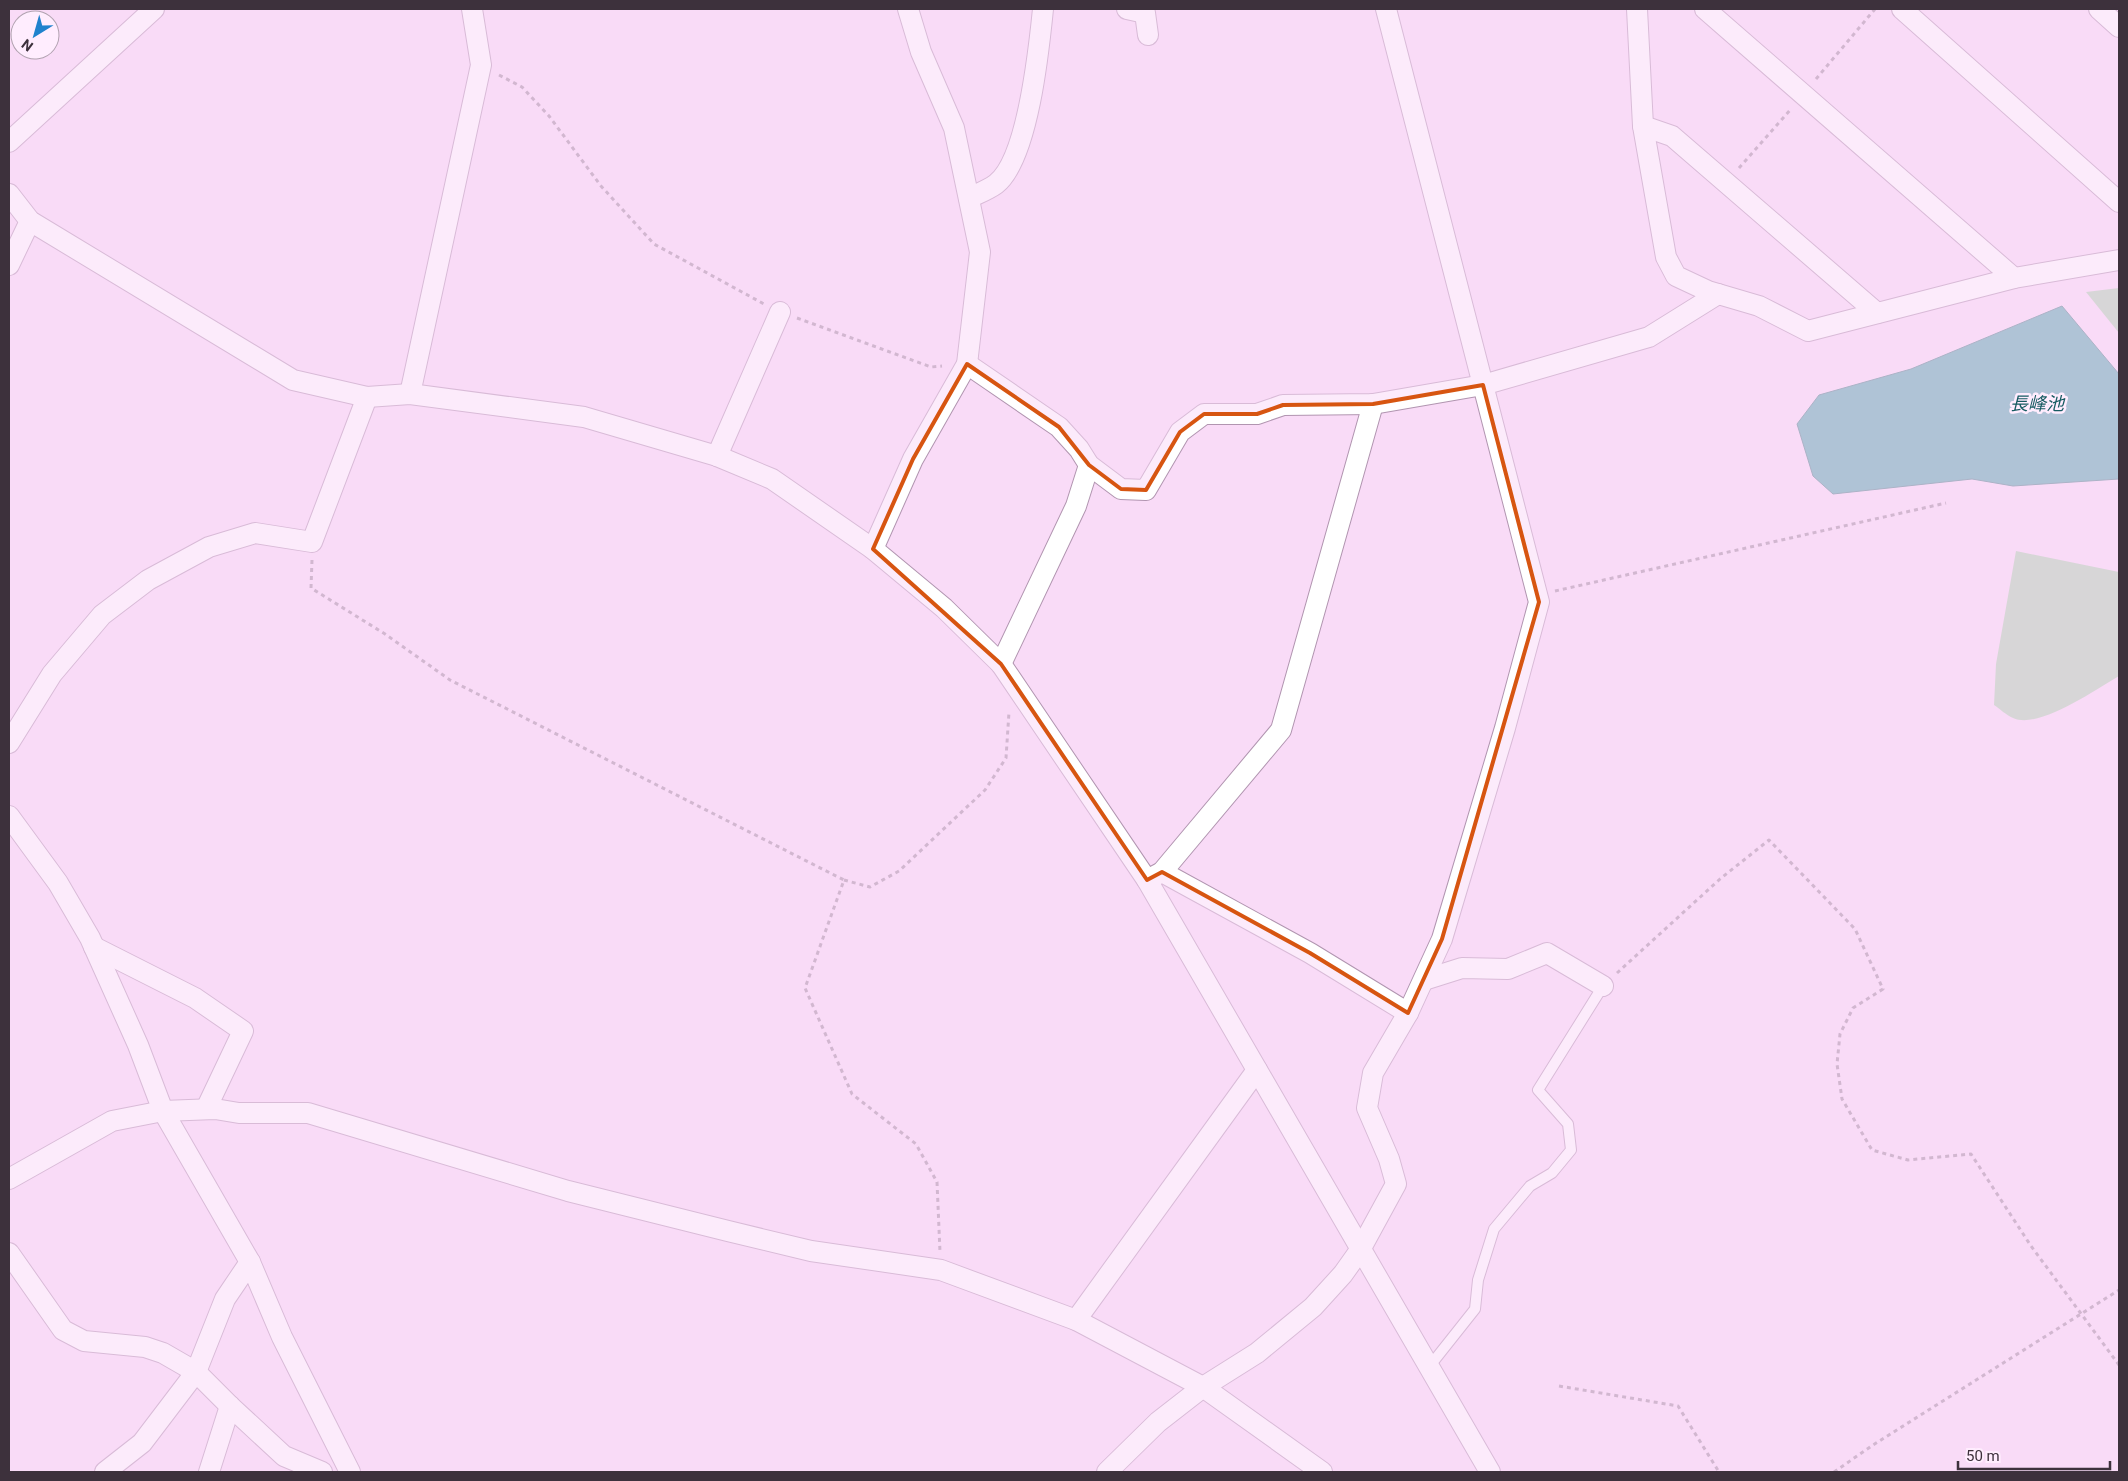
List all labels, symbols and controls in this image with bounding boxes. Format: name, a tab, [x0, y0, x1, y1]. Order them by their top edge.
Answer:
north arrow	[10, 10, 60, 60]
text: N	[18, 36, 36, 55]
water label: 長峰池	[2010, 393, 2066, 414]
scale bar	[1958, 1438, 2110, 1470]
text: 50 m	[1966, 1447, 2000, 1465]

